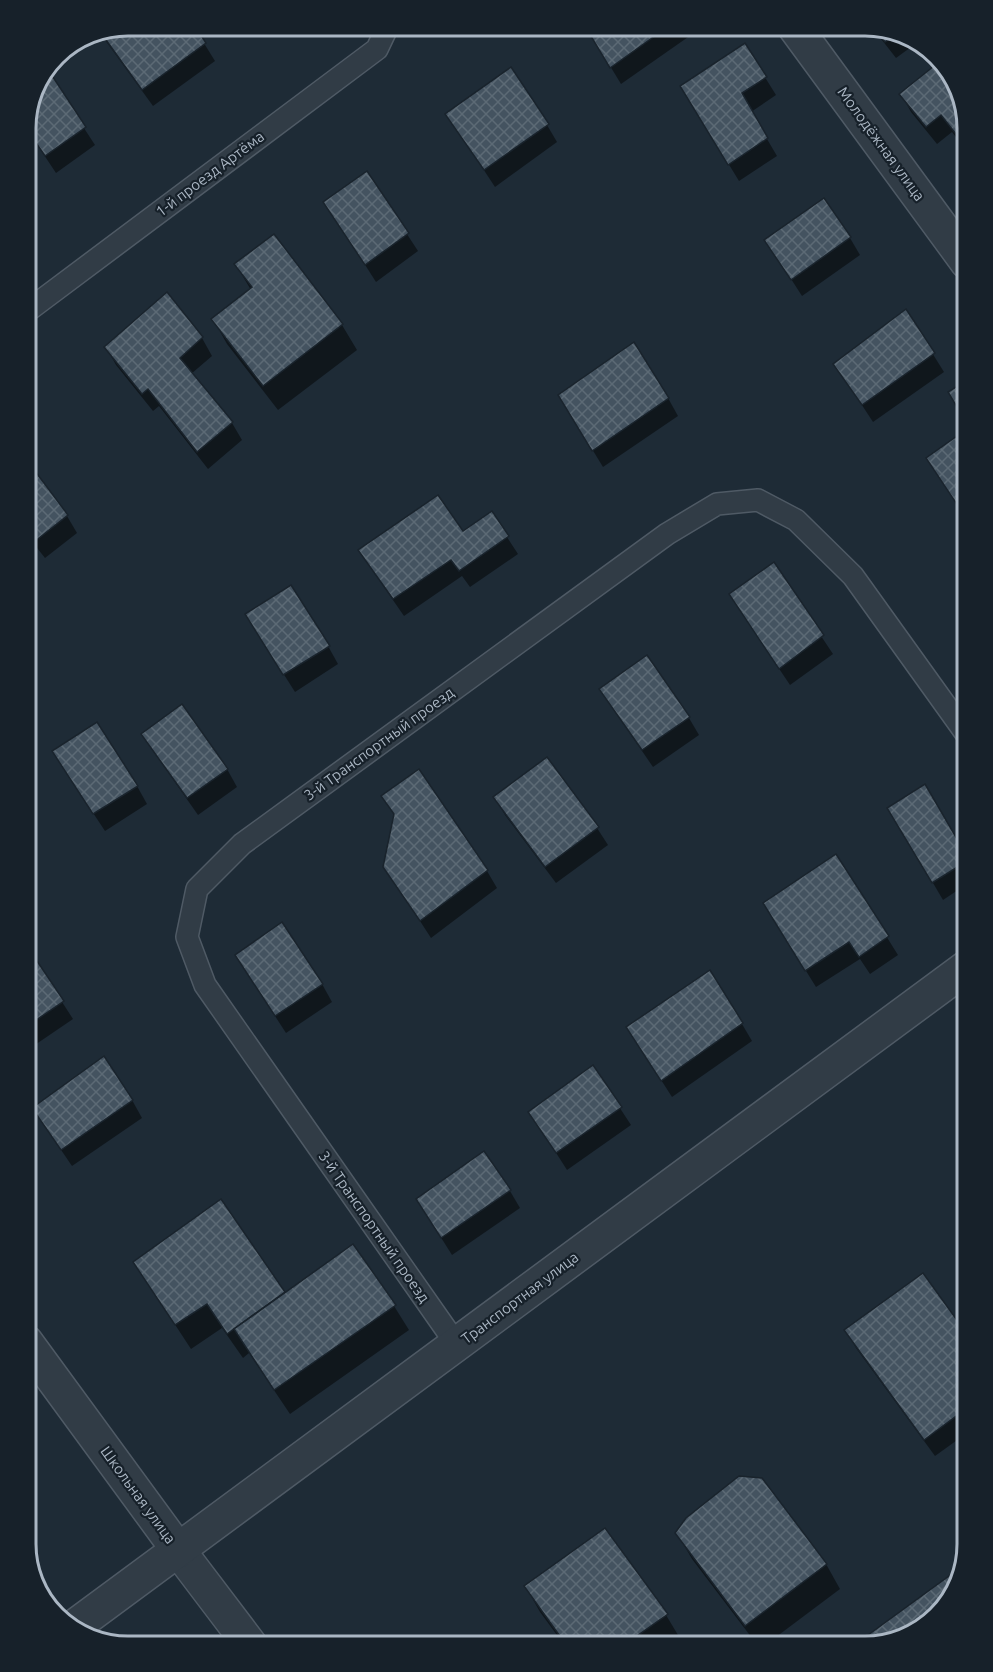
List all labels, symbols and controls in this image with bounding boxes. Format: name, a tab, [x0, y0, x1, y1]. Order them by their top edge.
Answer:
street label: Молодёжная улица	[834, 83, 928, 204]
street label: 1-й проезд Артёма	[152, 127, 267, 220]
street label: 3-й Транспортный проезд	[301, 683, 457, 804]
street label: 3-й Транспортный проезд	[316, 1148, 433, 1306]
street label: Транспортная улица	[458, 1248, 582, 1347]
street label: Школьная улица	[97, 1443, 179, 1547]

